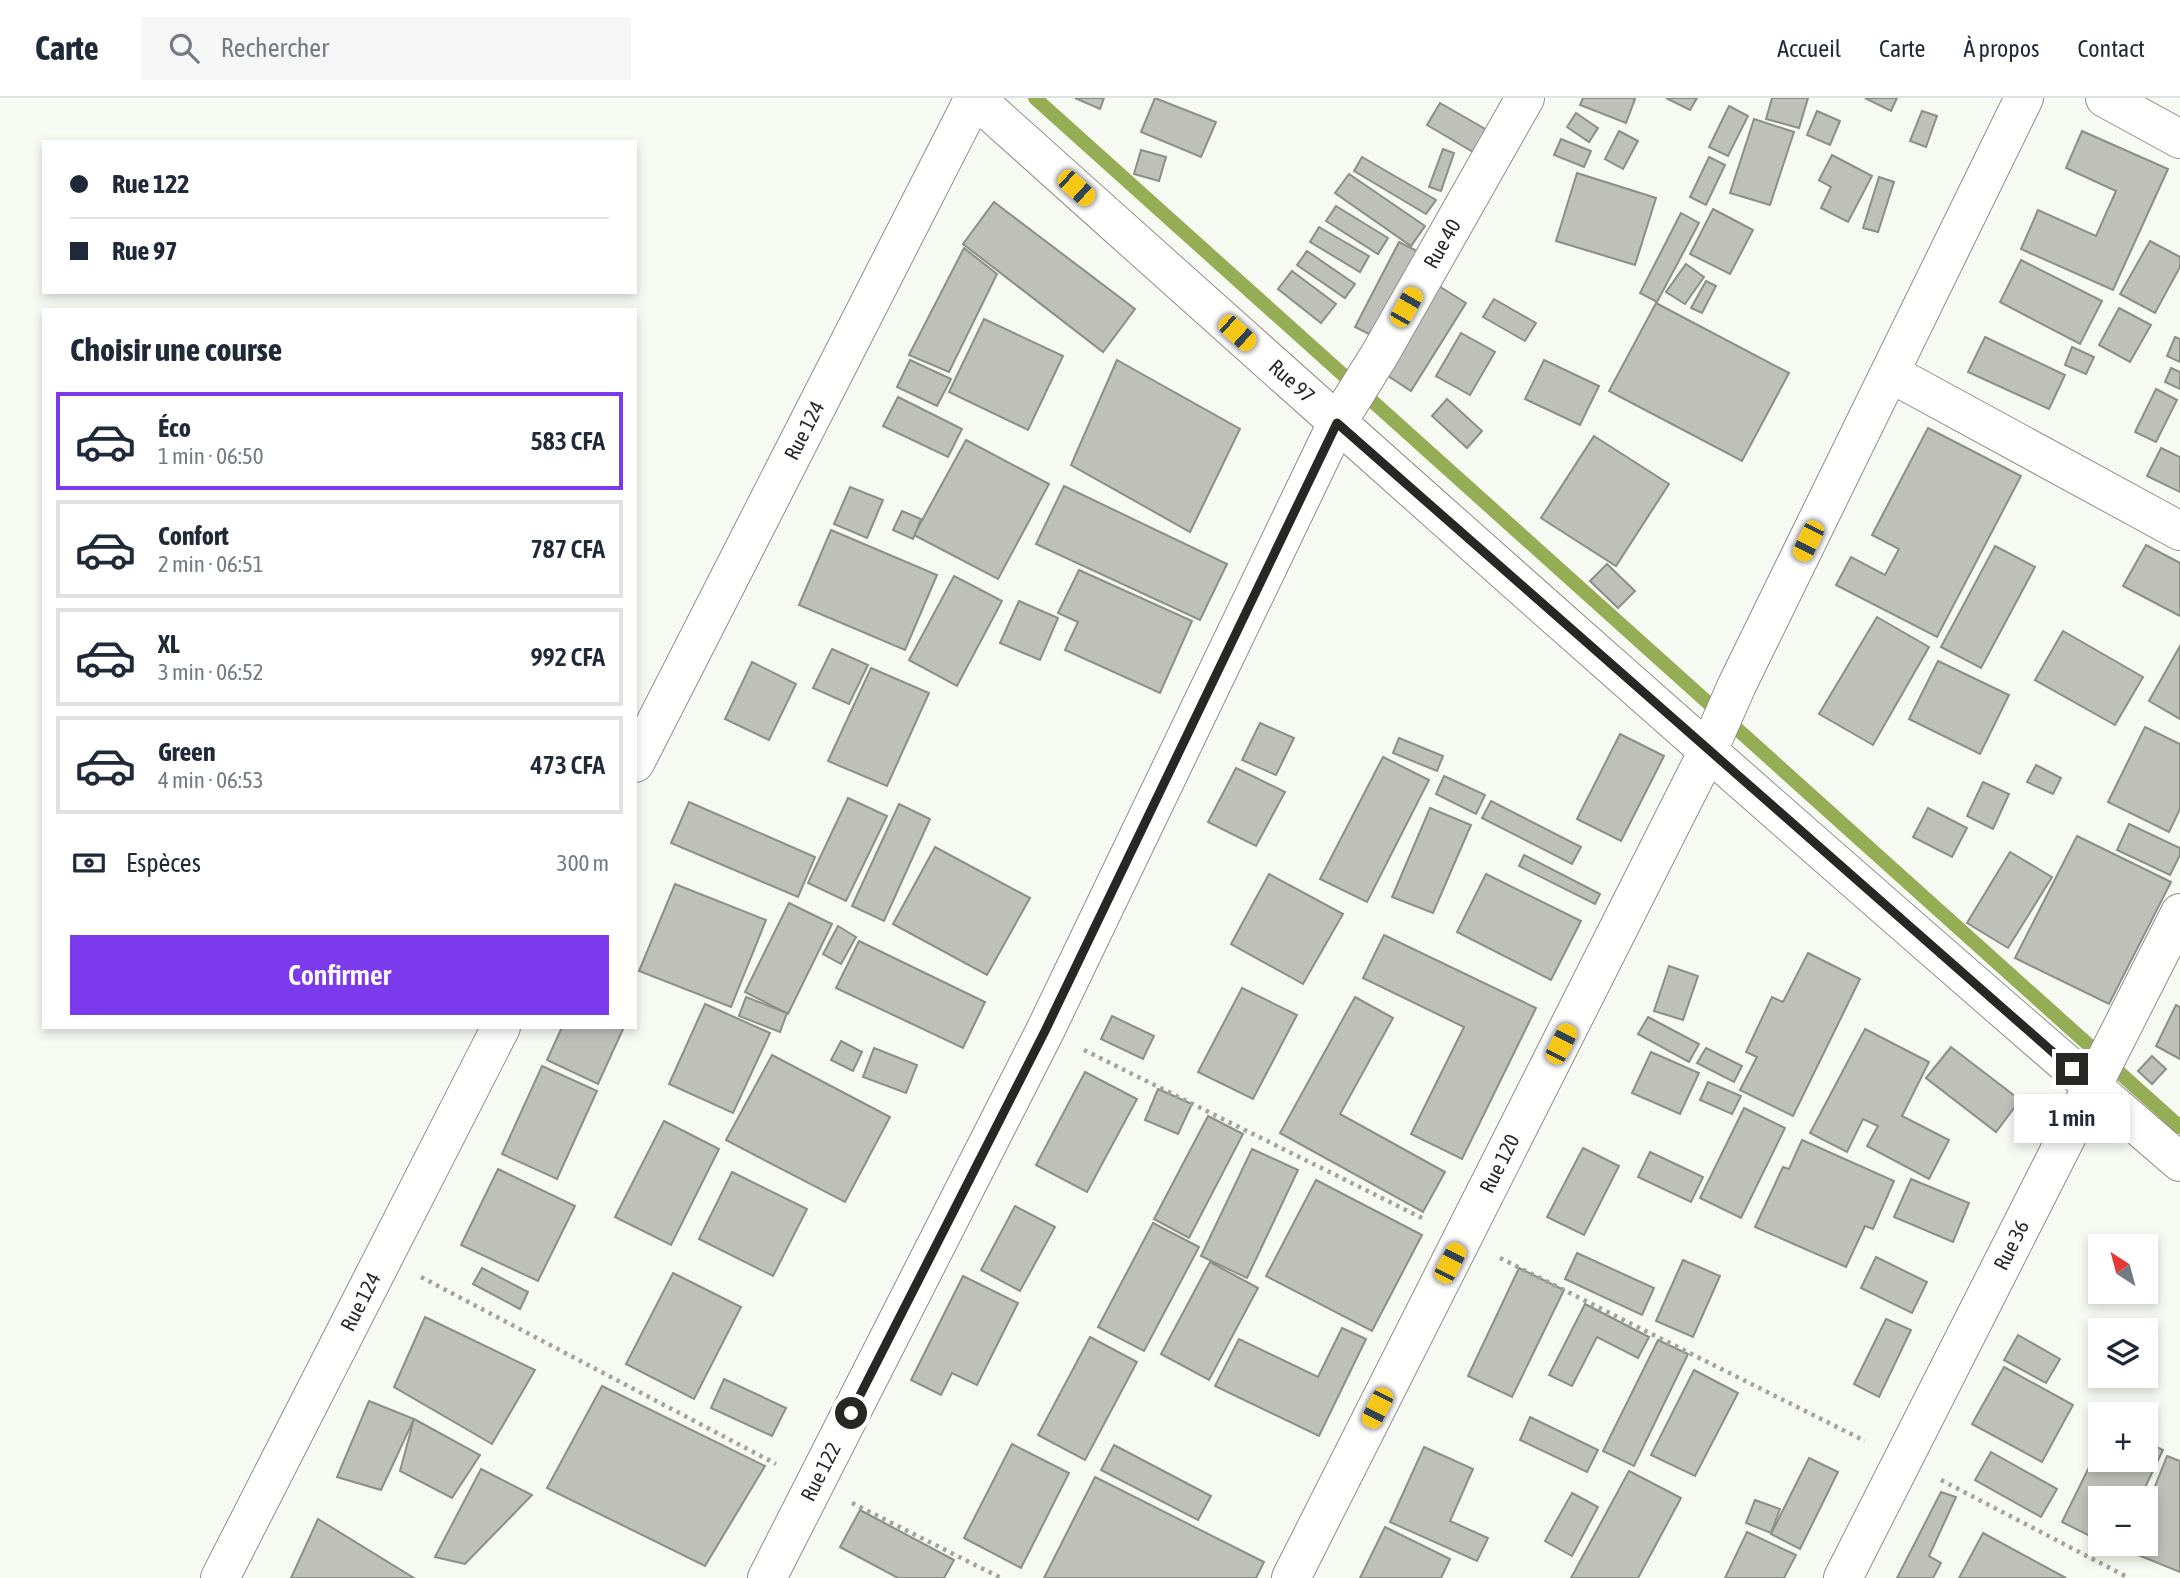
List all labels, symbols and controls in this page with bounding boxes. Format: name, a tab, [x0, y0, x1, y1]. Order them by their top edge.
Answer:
search box	[141, 17, 631, 80]
text: Carte	[35, 29, 99, 67]
icon: search	[165, 29, 203, 67]
text: Rechercher	[221, 33, 329, 63]
text: Accueil	[1777, 35, 1841, 62]
text: Carte	[1879, 35, 1925, 62]
text: À propos	[1963, 35, 2039, 62]
text: Contact	[2077, 35, 2145, 62]
car	[1054, 166, 1099, 210]
text: Rue 122	[112, 169, 190, 199]
street label: Rue 40	[1418, 214, 1465, 272]
text: Rue 97	[112, 236, 177, 266]
car	[1387, 284, 1426, 330]
car	[1215, 311, 1260, 355]
text: Choisir une course	[70, 331, 282, 368]
street label: Rue 97	[1265, 354, 1320, 407]
street label: Rue 124	[779, 397, 829, 464]
icon: car	[74, 410, 137, 473]
text: Éco	[158, 413, 191, 443]
text: 583 CFA	[530, 426, 605, 456]
text: 1 min · 06:50	[158, 443, 264, 469]
icon: car	[74, 518, 137, 581]
car	[1790, 518, 1827, 564]
text: Confort	[158, 521, 229, 551]
text: 787 CFA	[530, 534, 605, 564]
text: 2 min · 06:51	[158, 551, 264, 577]
icon: car	[74, 626, 137, 689]
text: XL	[158, 629, 180, 659]
text: 992 CFA	[530, 642, 605, 672]
text: 3 min · 06:52	[158, 659, 264, 685]
icon: car	[74, 734, 137, 797]
text: Green	[158, 737, 216, 767]
text: 473 CFA	[530, 750, 605, 780]
text: 4 min · 06:53	[158, 767, 264, 793]
icon: cash	[70, 844, 108, 882]
text: Espèces	[126, 848, 201, 878]
text: 300 m	[557, 850, 609, 876]
button: Confirmer	[70, 935, 609, 1015]
car	[1543, 1021, 1580, 1067]
route end	[2056, 1053, 2088, 1085]
callout: 1 min	[2014, 1094, 2130, 1142]
text: 1 min	[2049, 1105, 2095, 1131]
street label: Rue 120	[1474, 1130, 1524, 1197]
street label: Rue 36	[1988, 1216, 2033, 1274]
north arrow	[2088, 1234, 2158, 1304]
map controls	[2088, 1234, 2158, 1556]
car	[1432, 1240, 1469, 1286]
street label: Rue 124	[335, 1268, 385, 1335]
button: layers	[2088, 1318, 2158, 1388]
car	[1359, 1385, 1396, 1431]
route start	[835, 1397, 867, 1429]
button: +	[2088, 1402, 2158, 1472]
street label: Rue 122	[795, 1438, 845, 1505]
button: −	[2088, 1486, 2158, 1556]

